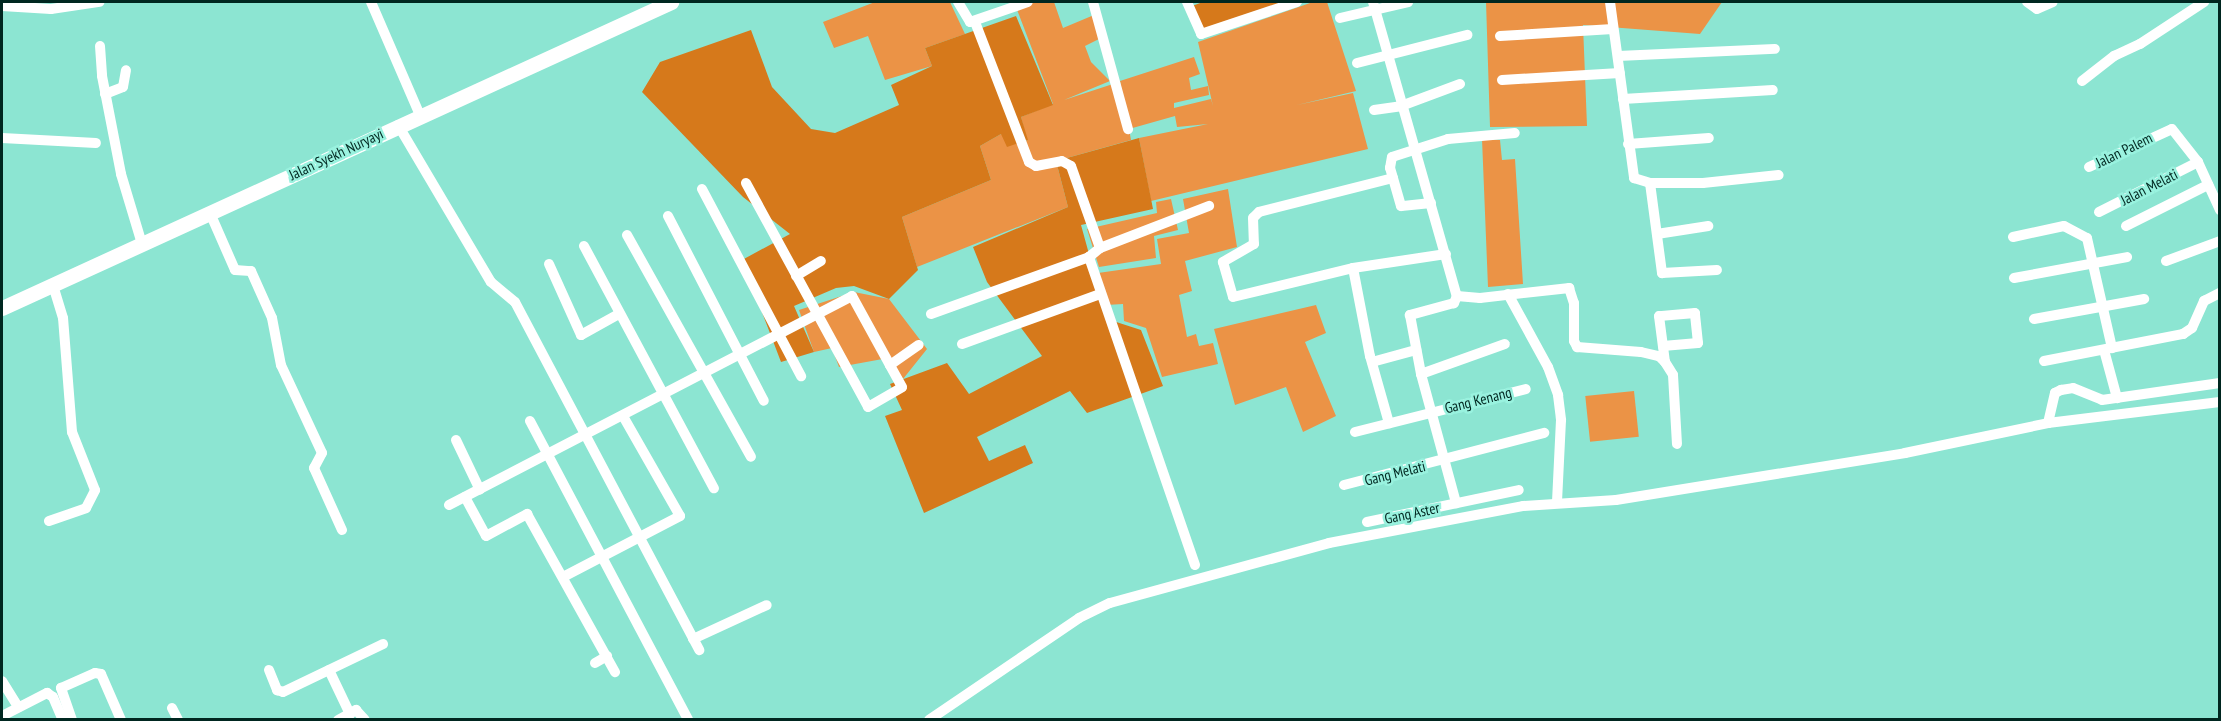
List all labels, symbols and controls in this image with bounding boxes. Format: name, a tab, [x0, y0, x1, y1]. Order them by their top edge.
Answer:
street label: Jalan Syekh Nuryayi	[286, 124, 386, 184]
street label: Jalan Palem	[2093, 129, 2155, 171]
street label: Jalan Melati	[2118, 165, 2180, 209]
street label: Gang Kenang	[1443, 383, 1513, 417]
street label: Gang Melati	[1363, 457, 1427, 489]
street label: Gang Aster	[1383, 498, 1441, 528]

